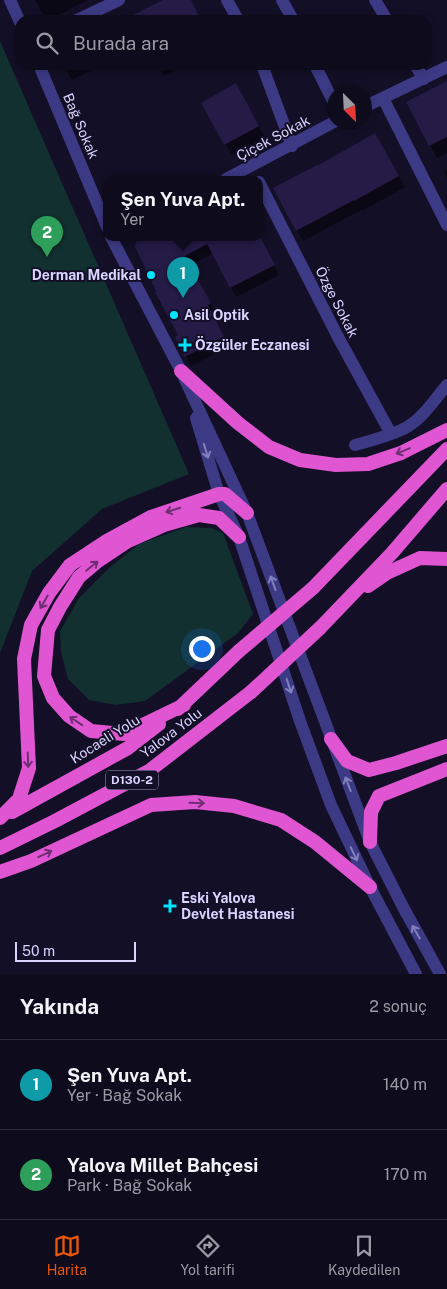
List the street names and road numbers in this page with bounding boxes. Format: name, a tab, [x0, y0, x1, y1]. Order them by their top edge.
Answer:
street label: Bağ Sokak	[60, 91, 102, 161]
street label: Çiçek Sokak	[234, 112, 312, 164]
street label: Özge Sokak	[312, 263, 363, 340]
street label: Yalova Yolu	[137, 705, 205, 761]
street label: Kocaeli̇ Yolu	[67, 711, 143, 767]
road number: D130-2	[106, 770, 158, 790]

